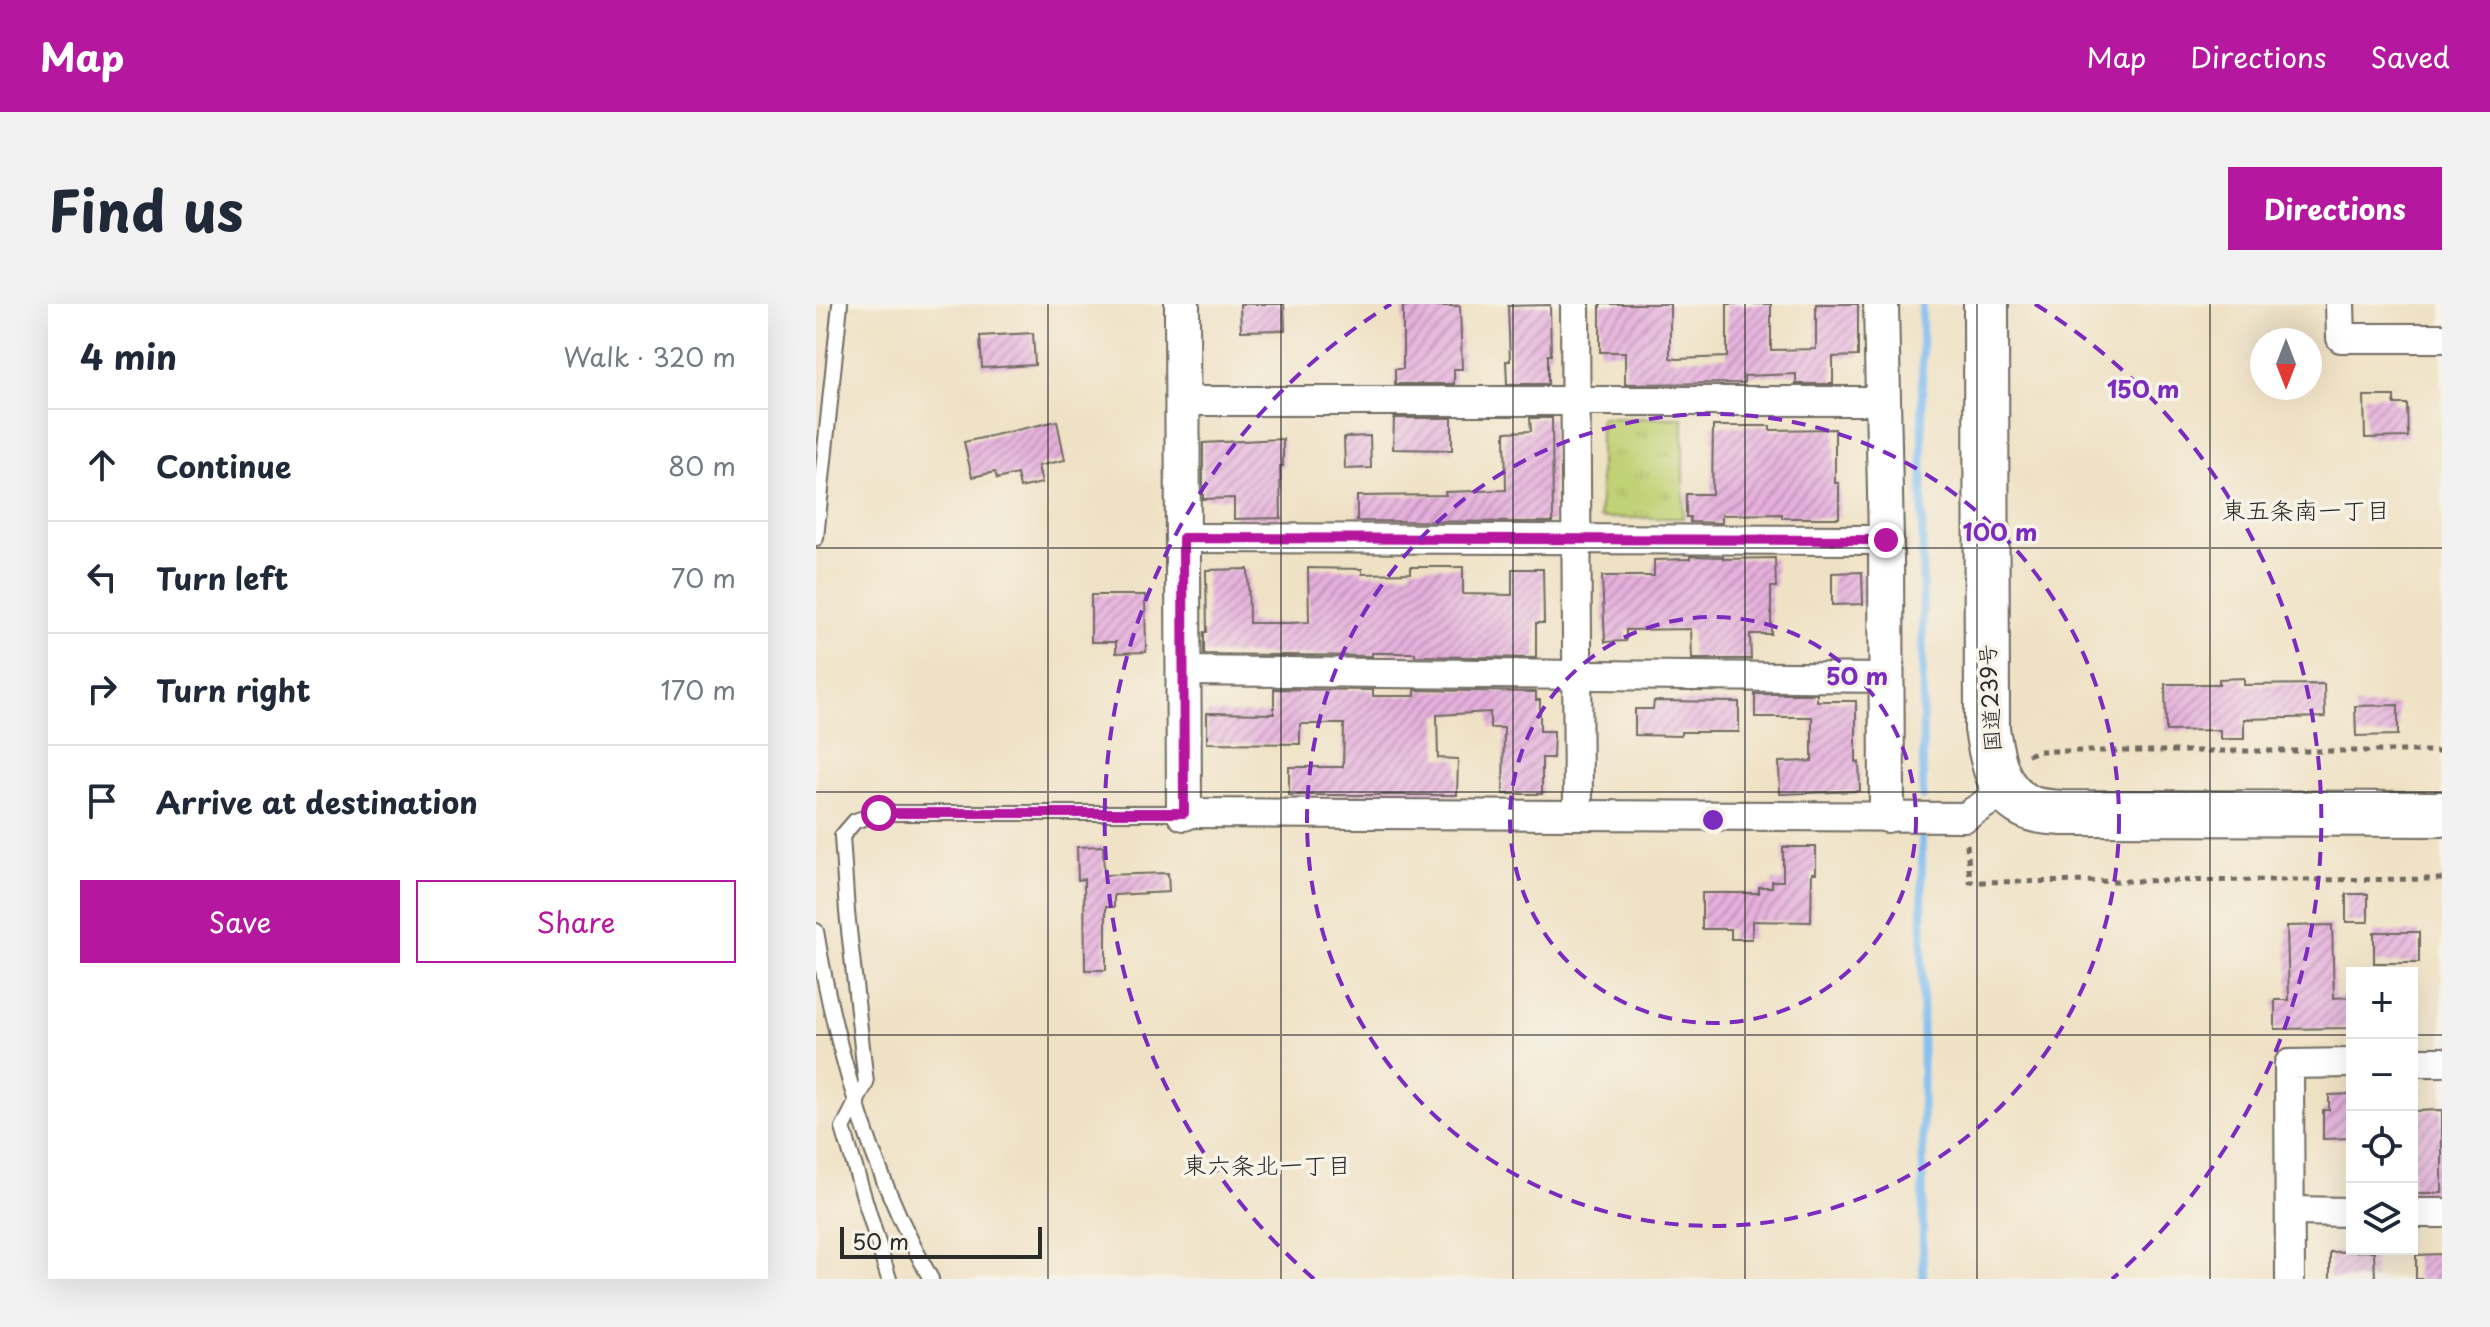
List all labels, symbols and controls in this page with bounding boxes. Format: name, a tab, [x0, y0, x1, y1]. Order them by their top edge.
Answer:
text: Map	[40, 28, 124, 85]
text: Map	[2087, 35, 2146, 78]
text: Directions	[2190, 35, 2327, 78]
text: Saved	[2371, 35, 2450, 78]
text: Find us	[48, 166, 244, 251]
button: Directions	[2228, 167, 2442, 250]
north arrow	[2250, 328, 2322, 400]
text: 4 min	[80, 330, 177, 382]
text: Walk · 320 m	[563, 337, 736, 376]
text: 150 m	[2107, 370, 2179, 406]
icon: ahead	[80, 443, 124, 487]
text: Continue	[156, 443, 291, 488]
text: 80 m	[668, 446, 736, 485]
district label: 東五条南一丁目	[2222, 491, 2390, 527]
text: 100 m	[1963, 513, 2037, 549]
route end	[1868, 522, 1904, 558]
icon: left	[80, 555, 124, 599]
text: Turn left	[156, 555, 288, 600]
text: 70 m	[671, 558, 736, 597]
street label: 国道239号	[1969, 643, 2008, 753]
text: 50 m	[1826, 657, 1888, 693]
icon: right	[80, 667, 124, 711]
text: Turn right	[156, 667, 311, 712]
text: 170 m	[661, 670, 736, 709]
icon: arrive	[80, 779, 124, 823]
text: Arrive at destination	[156, 779, 478, 824]
route start	[861, 795, 897, 831]
centre of rings	[1699, 806, 1727, 834]
button: Save	[80, 880, 400, 963]
button: Share	[416, 880, 736, 963]
map controls	[2346, 967, 2418, 1255]
button: +	[2346, 967, 2418, 1039]
button: −	[2346, 1039, 2418, 1111]
button: locate	[2346, 1111, 2418, 1183]
district label: 東六条北一丁目	[1183, 1146, 1351, 1182]
button: layers	[2346, 1183, 2418, 1255]
scale bar	[840, 1223, 1042, 1259]
text: 50 m	[852, 1224, 909, 1257]

